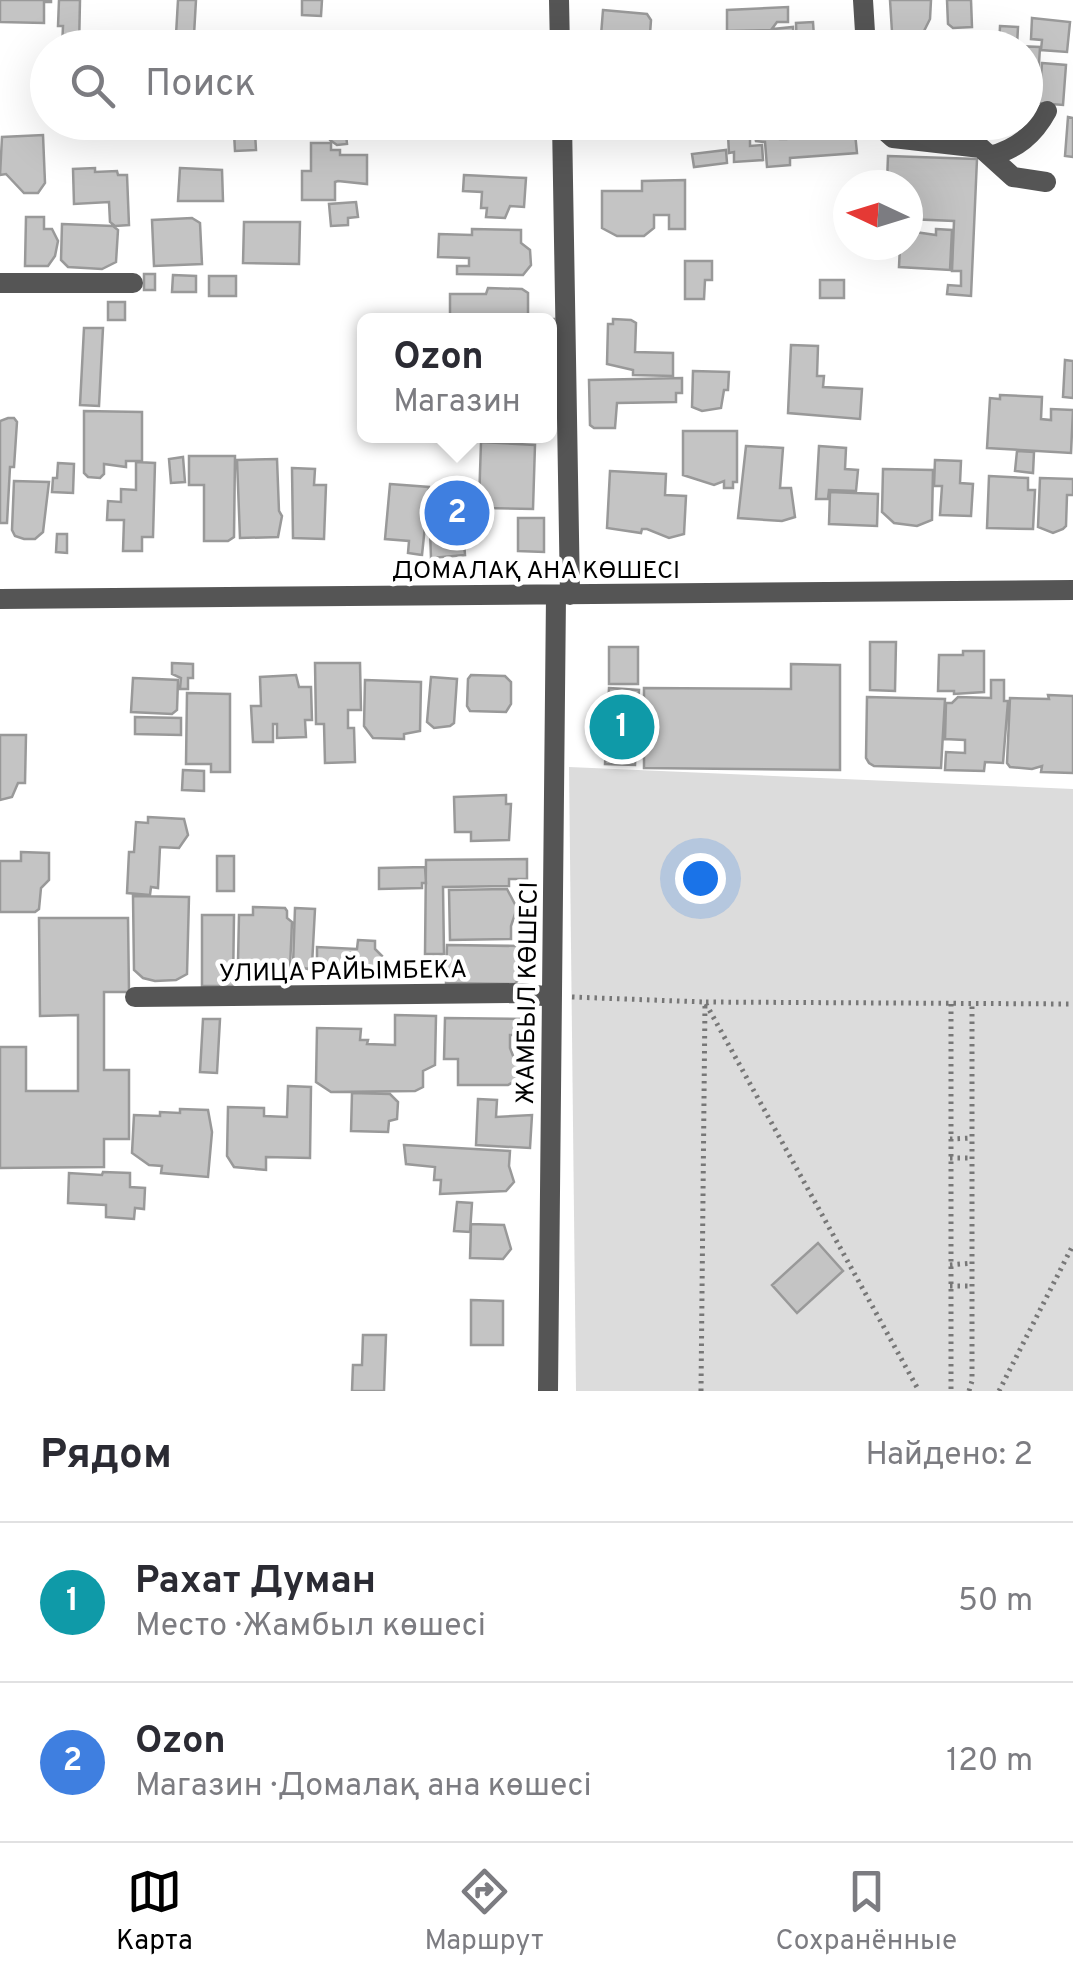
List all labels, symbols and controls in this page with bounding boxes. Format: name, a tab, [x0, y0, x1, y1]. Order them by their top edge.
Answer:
search box	[30, 30, 1043, 140]
icon: search	[65, 58, 120, 113]
text: Поиск	[145, 61, 256, 110]
north arrow	[833, 170, 923, 260]
popup	[357, 313, 557, 443]
text: Ozon	[393, 334, 484, 383]
text: Магазин	[393, 383, 521, 423]
pin: 2	[424, 476, 490, 550]
street label: ДОМАЛАҚ АНА КӨШЕСІ	[392, 556, 680, 588]
pin: 1	[590, 690, 654, 764]
your location	[675, 853, 726, 904]
street label: ЖАМБЫЛ КӨШЕСІ	[511, 881, 547, 1105]
street label: УЛИЦА РАЙЫМБЕКА	[219, 954, 467, 991]
text: Рядом	[40, 1430, 172, 1483]
text: Найдено: 2	[866, 1436, 1033, 1476]
text: Рахат Думан	[135, 1558, 376, 1607]
text: 1	[66, 1582, 79, 1622]
text: 50 m	[958, 1582, 1033, 1622]
text: Место · Жамбыл көшесі	[135, 1607, 486, 1647]
text: Ozon	[135, 1718, 226, 1767]
text: 2	[63, 1742, 82, 1782]
text: 120 m	[946, 1742, 1033, 1782]
text: Магазин · Домалақ ана көшесі	[135, 1767, 592, 1807]
tab: Карта	[116, 1864, 193, 1960]
tab: Маршрут	[424, 1864, 544, 1960]
tab: Сохранённые	[775, 1864, 957, 1960]

